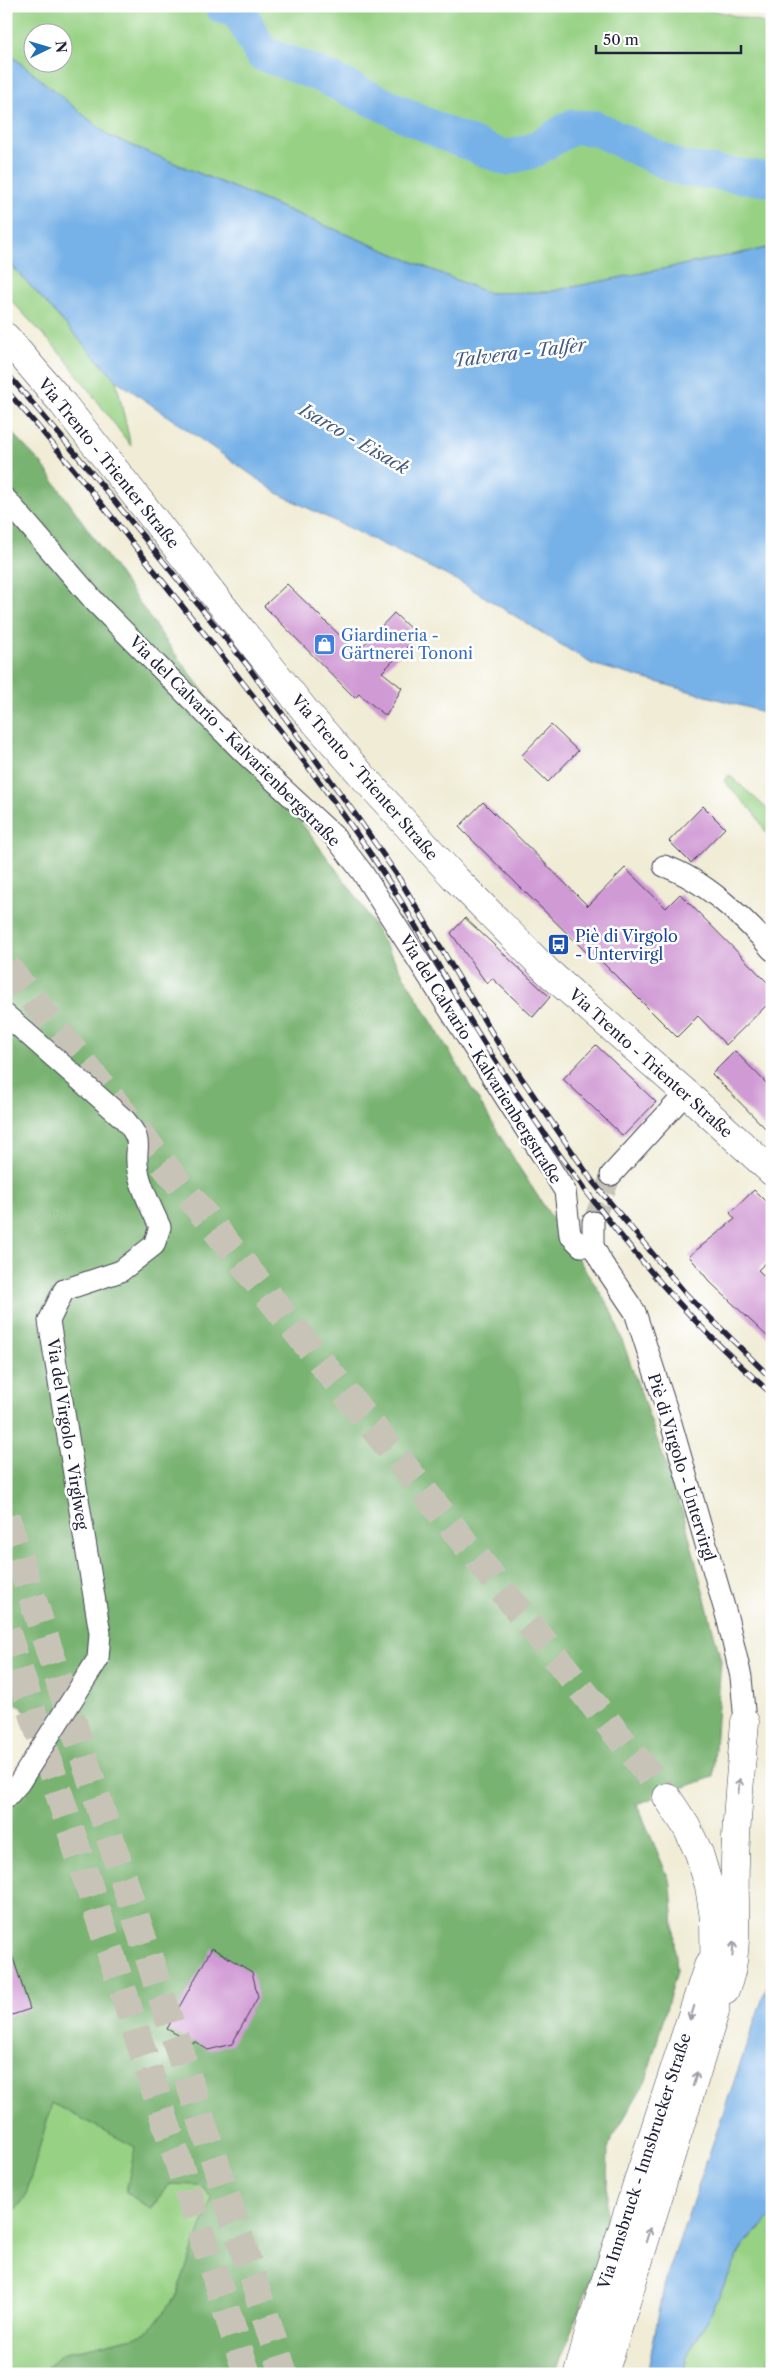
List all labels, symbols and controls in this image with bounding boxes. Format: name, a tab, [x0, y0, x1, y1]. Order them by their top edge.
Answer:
north arrow	[22, 22, 72, 72]
scale bar	[596, 22, 740, 54]
text: 50 m	[603, 30, 639, 49]
text: N	[51, 40, 70, 54]
water label: Talvera - Talfer	[453, 334, 589, 372]
street label: Via Trento - Trienter Straße	[34, 373, 184, 552]
water label: Isarco - Eisack	[294, 398, 413, 480]
place label: Giardineria - Gärtnerei Tononi	[341, 625, 473, 663]
street label: Via del Calvario - Kalvarienbergstraße	[125, 631, 345, 851]
shop icon: Giardineria - Gärtnerei Tononi	[313, 632, 337, 656]
street label: Via Trento - Trienter Straße	[287, 689, 443, 864]
place label: Piè di Virgolo - Untervirgl	[575, 926, 678, 964]
street label: Via del Calvario - Kalvarienbergstraße	[395, 930, 566, 1187]
bus stop icon: Piè di Virgolo - Untervirgl	[547, 933, 571, 957]
street label: Via Trento - Trienter Straße	[564, 984, 737, 1142]
street label: Via del Virgolo - Virglweg	[43, 1336, 93, 1532]
street label: Piè di Virgolo - Untervirgl	[644, 1371, 720, 1564]
one-way arrow	[735, 1779, 744, 1795]
one-way arrow	[728, 1941, 738, 1957]
one-way arrow	[687, 2004, 696, 2020]
street label: Via Innsbruck - Innsbrucker Straße	[593, 2031, 695, 2292]
one-way arrow	[690, 2072, 700, 2088]
one-way arrow	[644, 2228, 653, 2243]

